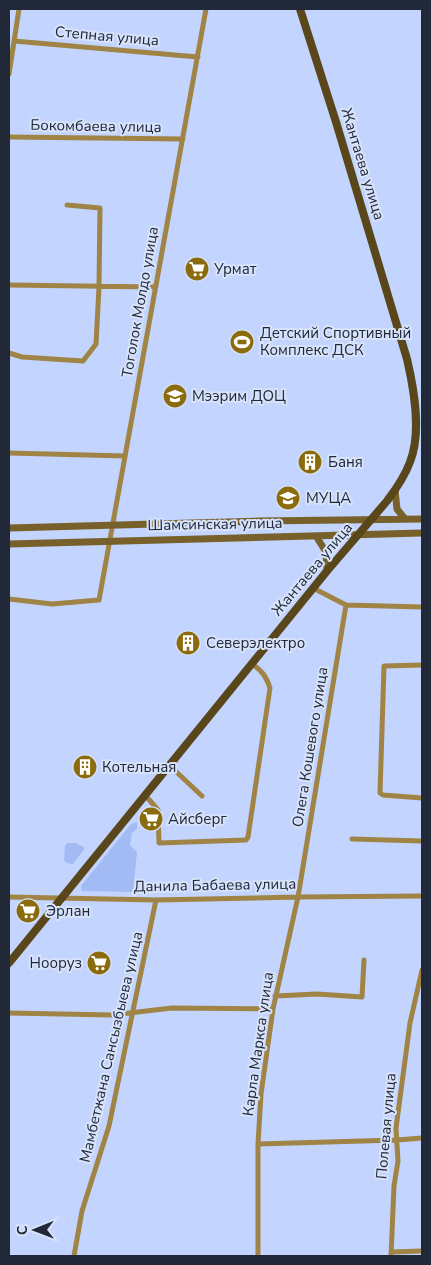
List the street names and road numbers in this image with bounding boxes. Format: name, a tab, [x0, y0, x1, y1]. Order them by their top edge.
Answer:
street label: Степная улица	[54, 21, 160, 51]
street label: Жантаева улица	[336, 105, 390, 223]
street label: Бокомбаева улица	[30, 115, 162, 137]
street label: Тоголок Молдо улица	[117, 225, 163, 379]
street label: Шамсинская улица	[147, 513, 283, 535]
street label: Жантаева улица	[267, 518, 357, 620]
street label: Олега Кошевого улица	[287, 665, 333, 829]
street label: Данила Бабаева улица	[134, 874, 296, 896]
street label: Мамбетжана Сансызбыева улица	[75, 929, 147, 1165]
street label: Карла Маркса улица	[238, 971, 278, 1117]
street label: Полевая улица	[371, 1072, 401, 1180]

